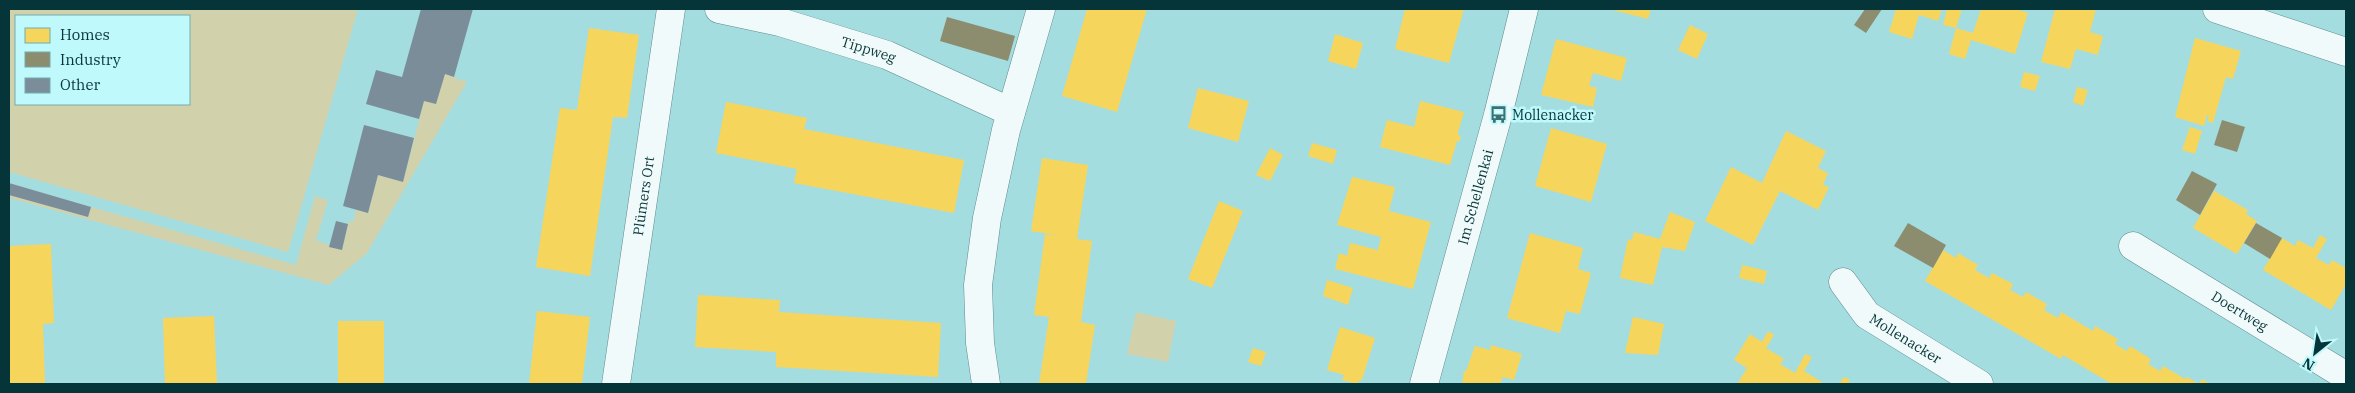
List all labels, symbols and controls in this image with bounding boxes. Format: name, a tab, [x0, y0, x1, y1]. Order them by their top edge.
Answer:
legend	[15, 15, 190, 105]
text: Homes	[60, 25, 110, 44]
street label: Tippweg	[839, 32, 899, 67]
text: Industry	[60, 50, 121, 69]
text: Other	[60, 75, 100, 94]
bus stop icon: Mollenacker	[1488, 105, 1508, 125]
place label: Mollenacker	[1512, 106, 1594, 124]
street label: Im Schellenkai	[1454, 147, 1497, 247]
street label: Plümers Ort	[629, 155, 658, 237]
street label: Doertweg	[2208, 287, 2271, 335]
street label: Mollenacker	[1866, 310, 1946, 368]
north arrow	[2290, 328, 2340, 378]
text: N	[2299, 354, 2318, 375]

